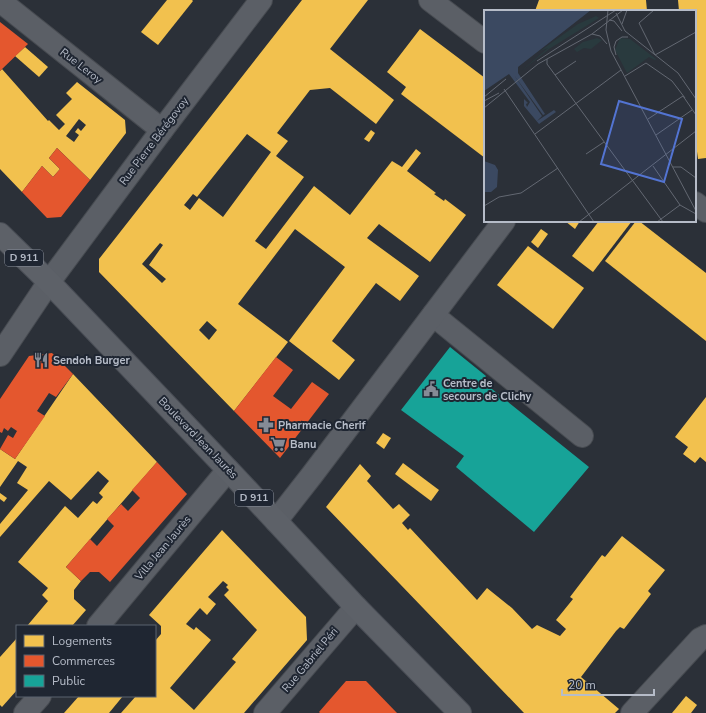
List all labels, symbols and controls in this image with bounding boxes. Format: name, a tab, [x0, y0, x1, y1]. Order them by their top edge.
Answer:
inset map	[484, 10, 696, 222]
street label: Rue Leroy	[57, 45, 105, 87]
street label: Rue Pierre Bérégovoy	[116, 94, 192, 188]
road number: D 911	[5, 250, 43, 266]
restaurant icon: Sendoh Burger	[32, 351, 50, 369]
place label: Sendoh Burger	[53, 353, 130, 368]
place label: Centre de secours de Clichy	[443, 376, 532, 404]
public building icon: Centre de secours de Clichy	[422, 380, 440, 398]
street label: Boulevard Jean Jaurès	[155, 394, 241, 482]
pharmacy icon: Pharmacie Cherif	[257, 416, 275, 434]
place label: Pharmacie Cherif	[278, 418, 367, 433]
supermarket icon: Banu	[269, 435, 287, 453]
place label: Banu	[290, 437, 316, 452]
road number: D 911	[235, 490, 273, 506]
street label: Villa Jean Jaurès	[131, 512, 195, 584]
legend	[16, 625, 156, 697]
street label: Rue Gabriel Péri	[279, 625, 341, 695]
text: Logements	[52, 633, 112, 649]
text: Commerces	[52, 653, 115, 669]
scale bar	[562, 671, 654, 697]
text: Public	[52, 673, 86, 689]
text: 20 m	[568, 677, 596, 693]

